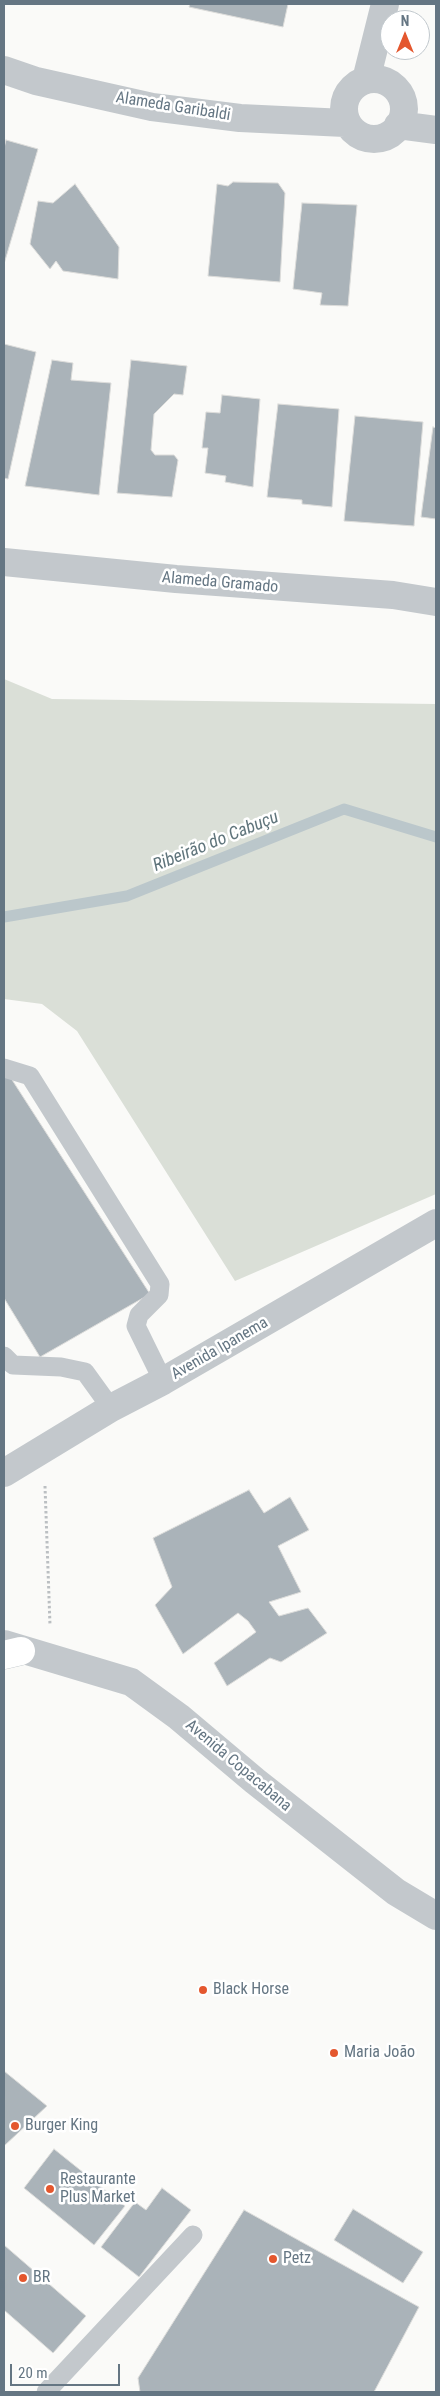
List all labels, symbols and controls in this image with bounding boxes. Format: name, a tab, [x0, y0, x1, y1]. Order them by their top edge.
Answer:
north arrow	[380, 10, 430, 60]
text: N	[401, 13, 409, 29]
street label: Alameda Garibaldi	[114, 88, 232, 126]
street label: Alameda Gramado	[161, 568, 279, 598]
water label: Ribeirão do Cabuçu	[150, 807, 282, 877]
street label: Avenida Ipanema	[168, 1314, 272, 1384]
street label: Avenida Copacabana	[181, 1716, 295, 1816]
place label: Black Horse	[213, 1980, 289, 2000]
marker: Black Horse	[197, 1984, 209, 1996]
place label: Maria João	[344, 2043, 415, 2063]
marker: Maria João	[328, 2047, 340, 2059]
place label: Burger King	[25, 2116, 98, 2136]
marker: Burger King	[9, 2120, 21, 2132]
place label: Restaurante Plus Market	[60, 2170, 136, 2208]
marker: Restaurante Plus Market	[44, 2183, 56, 2195]
place label: Petz	[283, 2249, 311, 2269]
marker: Petz	[267, 2253, 279, 2265]
place label: BR	[33, 2268, 50, 2288]
marker: BR	[17, 2272, 29, 2284]
scale bar	[12, 2354, 122, 2386]
text: 20 m	[18, 2364, 48, 2382]

